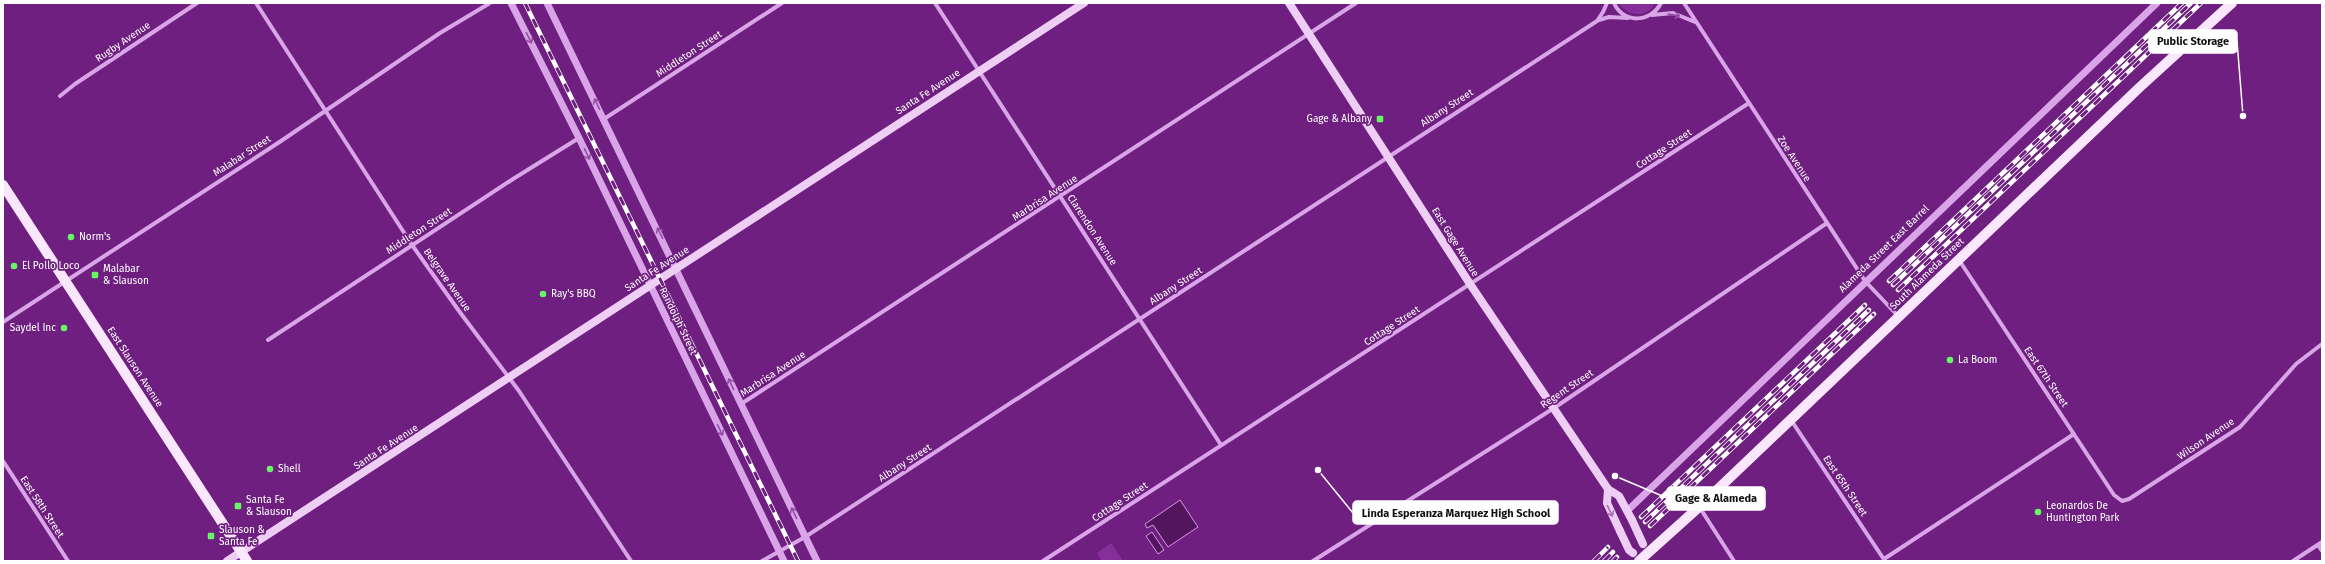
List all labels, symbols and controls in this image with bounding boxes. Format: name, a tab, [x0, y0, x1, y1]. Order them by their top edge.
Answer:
one-way arrow	[1667, 11, 1680, 19]
street label: Rugby Avenue	[93, 19, 153, 65]
street label: Middleton Street	[654, 28, 724, 80]
callout: Public Storage	[2149, 30, 2237, 53]
one-way arrow	[526, 32, 533, 44]
text: Public Storage	[2157, 35, 2229, 48]
street label: Santa Fe Avenue	[894, 67, 962, 117]
street label: Albany Street	[1418, 86, 1476, 129]
one-way arrow	[593, 98, 600, 110]
place label: Gage & Albany	[1307, 113, 1372, 125]
marker: Gage & Albany	[1375, 114, 1385, 124]
street label: Cottage Street	[1634, 126, 1694, 171]
street label: Malabar Street	[211, 133, 273, 179]
street label: Zoe Avenue	[1775, 134, 1813, 184]
one-way arrow	[584, 148, 591, 160]
street label: Marbrisa Avenue	[1010, 172, 1080, 224]
street label: Clarendon Avenue	[1065, 192, 1119, 268]
street label: Alameda Street East Barrel	[1836, 203, 1932, 295]
street label: Middleton Street	[384, 205, 454, 257]
street label: East Gage Avenue	[1429, 205, 1481, 279]
one-way arrow	[656, 228, 663, 240]
place label: Norm's	[79, 231, 111, 243]
marker: Norm's	[66, 232, 76, 242]
street label: South Alameda Street	[1887, 235, 1967, 313]
street label: Santa Fe Avenue	[623, 244, 691, 294]
street label: Belgrave Avenue	[421, 246, 473, 314]
place label: El Pollo Loco	[22, 260, 80, 272]
marker: El Pollo Loco	[9, 261, 19, 271]
place label: Malabar & Slauson	[103, 263, 149, 287]
street label: Albany Street	[1147, 264, 1205, 307]
marker: Malabar & Slauson	[90, 270, 100, 280]
street label: Randolph Street	[656, 285, 700, 357]
place label: Ray's BBQ	[551, 288, 596, 300]
marker: Ray's BBQ	[538, 289, 548, 299]
street label: Cottage Street	[1362, 303, 1422, 348]
place label: Saydel Inc	[10, 322, 56, 334]
marker: Saydel Inc	[59, 323, 69, 333]
street label: East Slauson Avenue	[105, 325, 165, 409]
street label: East 67th Street	[2021, 345, 2071, 410]
street label: Marbrisa Avenue	[738, 348, 808, 400]
place label: La Boom	[1958, 354, 1997, 366]
marker: La Boom	[1945, 355, 1955, 365]
street label: Regent Street	[1538, 367, 1596, 411]
one-way arrow	[727, 378, 734, 390]
street label: Wilson Avenue	[2175, 416, 2237, 462]
street label: Santa Fe Avenue	[352, 422, 420, 472]
one-way arrow	[717, 423, 724, 435]
street label: Albany Street	[876, 441, 934, 484]
street label: East 65th Street	[1820, 453, 1870, 519]
place label: Shell	[278, 463, 301, 475]
marker: Shell	[265, 464, 275, 474]
street label: East 58th Street	[18, 474, 67, 540]
street label: Cottage Street	[1090, 479, 1150, 524]
callout: Gage & Alameda	[1667, 487, 1765, 510]
text: Gage & Alameda	[1675, 492, 1757, 505]
place label: Santa Fe & Slauson	[246, 494, 292, 518]
place label: Leonardos De Huntington Park	[2046, 500, 2120, 524]
marker: Santa Fe & Slauson	[233, 501, 243, 511]
callout: Linda Esperanza Marquez High School	[1353, 501, 1558, 524]
one-way arrow	[1607, 504, 1614, 516]
text: Linda Esperanza Marquez High School	[1362, 507, 1551, 520]
marker: Leonardos De Huntington Park	[2033, 507, 2043, 517]
one-way arrow	[790, 508, 797, 520]
place label: Slauson & Santa Fe	[219, 524, 265, 548]
marker: Slauson & Santa Fe	[206, 531, 216, 541]

